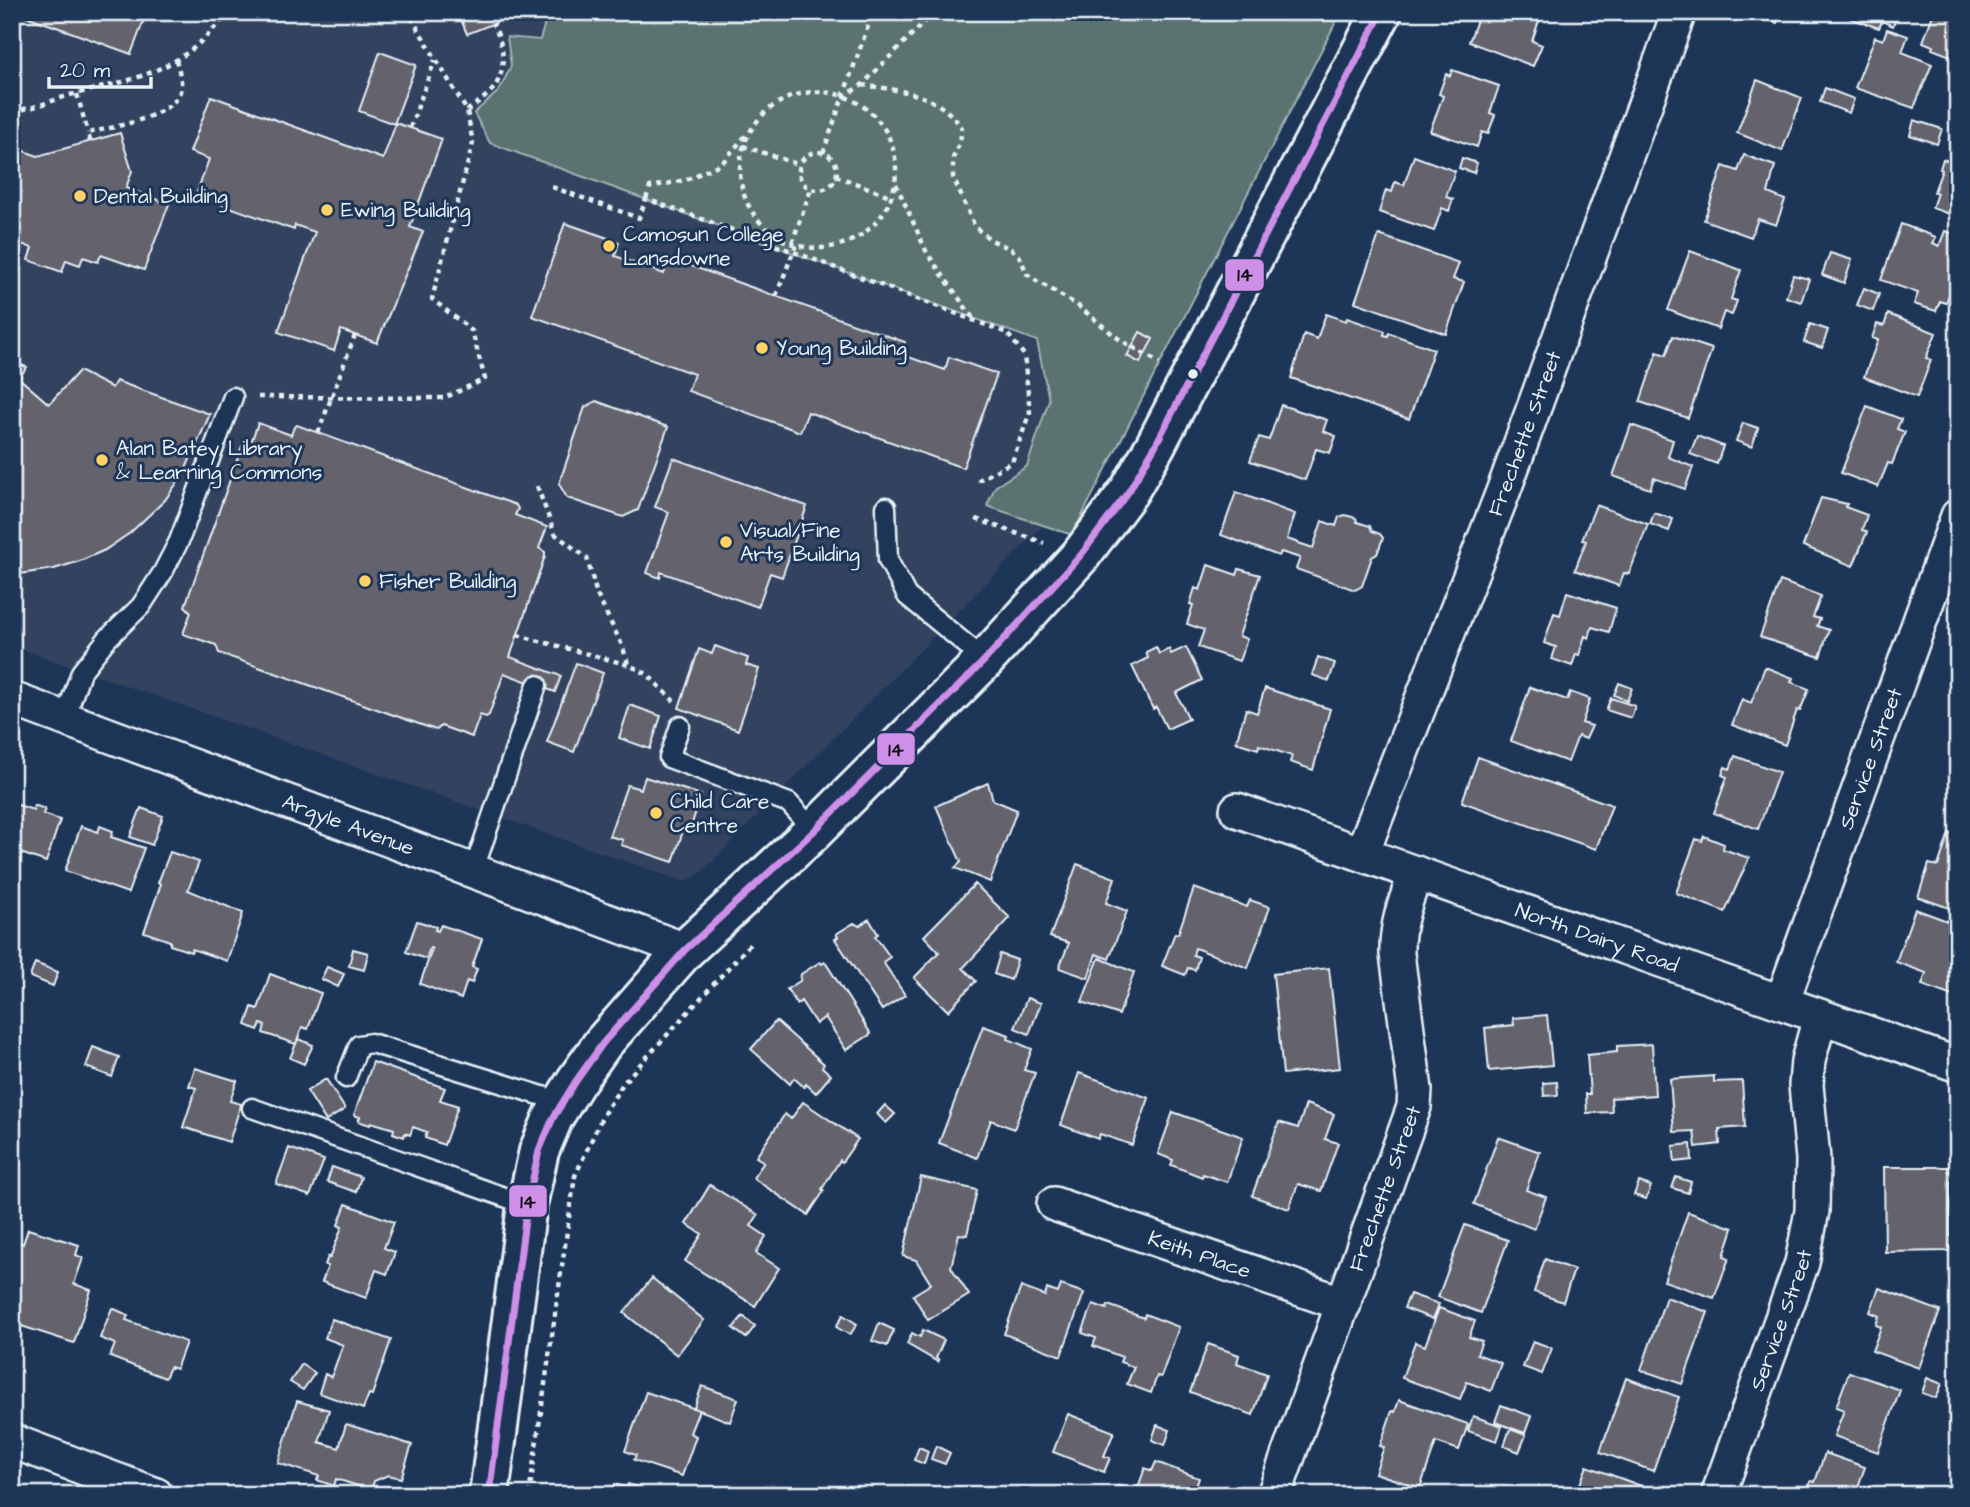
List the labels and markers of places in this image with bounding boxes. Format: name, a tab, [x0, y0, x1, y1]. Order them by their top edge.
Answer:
place label: Dental Building	[94, 182, 228, 213]
marker: Dental Building	[72, 188, 88, 204]
place label: Ewing Building	[341, 196, 471, 227]
marker: Ewing Building	[319, 202, 335, 218]
place label: Camosun College Lansdowne	[623, 220, 784, 273]
marker: Camosun College Lansdowne	[601, 238, 617, 254]
place label: Young Building	[776, 334, 907, 365]
marker: Young Building	[754, 340, 770, 356]
unlabelled marker	[1186, 367, 1200, 381]
place label: Alan Batey Library & Learning Commons	[116, 434, 322, 489]
marker: Alan Batey Library & Learning Commons	[94, 452, 110, 468]
place label: Visual/Fine Arts Building	[740, 516, 860, 571]
marker: Visual/Fine Arts Building	[718, 534, 734, 550]
place label: Fisher Building	[379, 567, 517, 598]
marker: Fisher Building	[357, 573, 373, 589]
place label: Child Care Centre	[670, 787, 769, 840]
marker: Child Care Centre	[648, 805, 664, 821]

